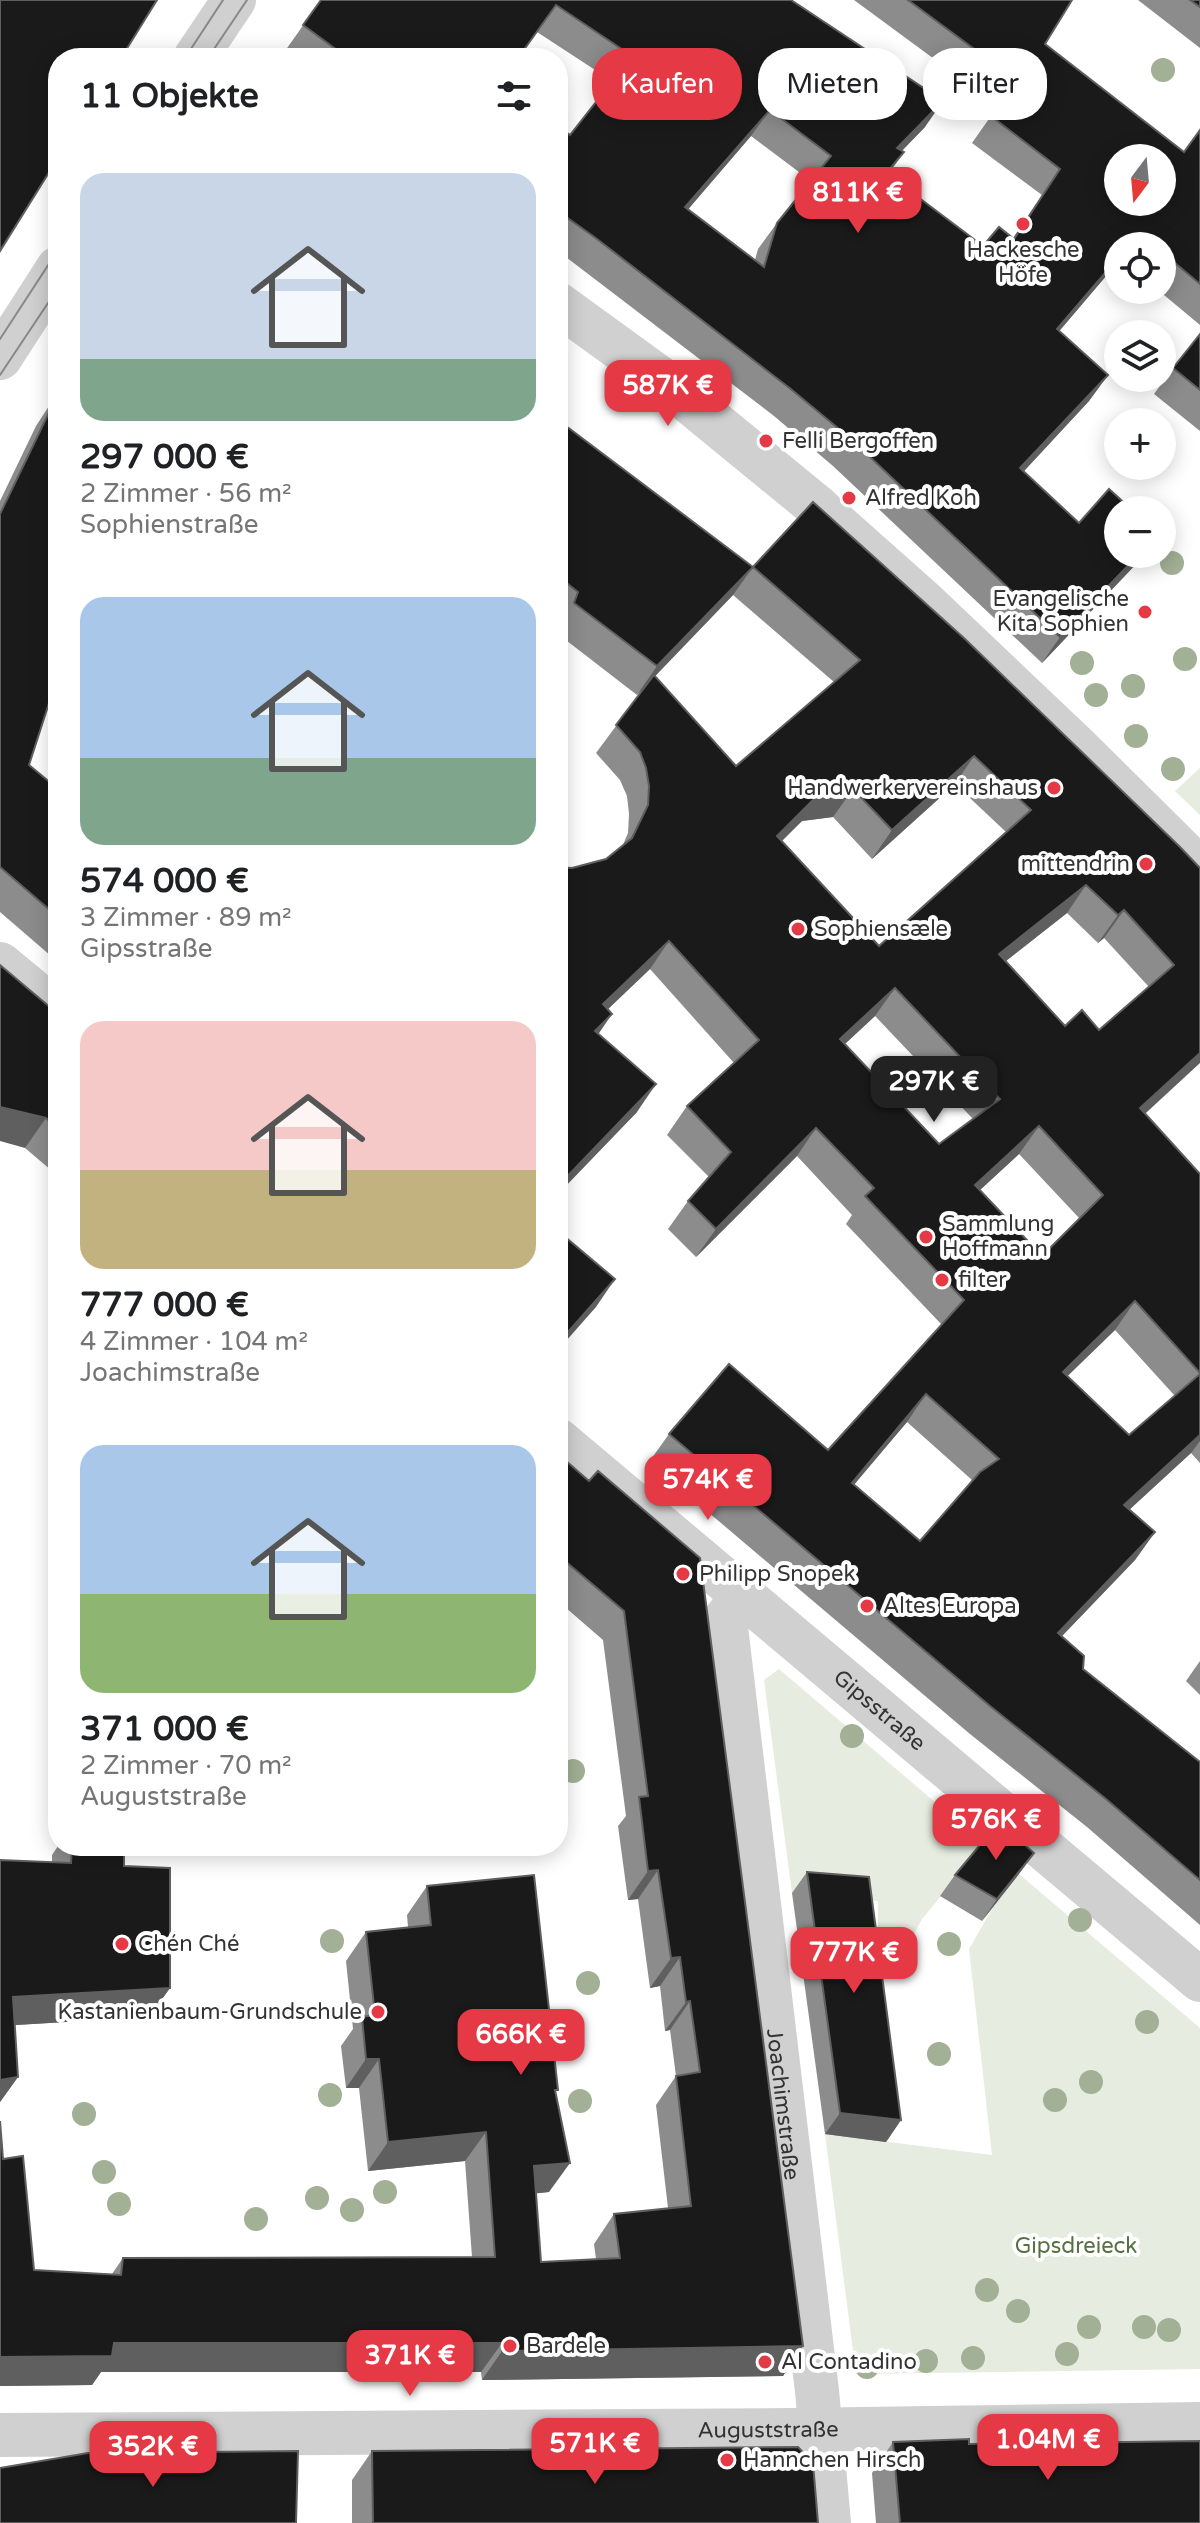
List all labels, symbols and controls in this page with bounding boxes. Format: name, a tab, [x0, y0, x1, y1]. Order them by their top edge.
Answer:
chip: Kaufen	[592, 48, 742, 120]
chip: Mieten	[758, 48, 907, 120]
chip: Filter	[923, 48, 1047, 120]
icon: filters	[492, 74, 536, 118]
text: 11 Objekte	[80, 76, 259, 117]
north arrow	[1104, 144, 1176, 216]
map controls	[1104, 144, 1176, 568]
pin: 811K €	[793, 167, 923, 235]
text: 811K €	[813, 177, 903, 208]
marker: Hackesche Höfe	[1014, 215, 1032, 233]
icon: home	[236, 225, 380, 369]
button: locate	[1104, 232, 1176, 304]
place label: Hackesche Höfe	[966, 237, 1080, 288]
button: layers	[1104, 320, 1176, 392]
pin: 587K €	[603, 360, 733, 428]
text: 587K €	[623, 370, 713, 401]
button: +	[1104, 408, 1176, 480]
place label: Felli Bergoffen	[782, 428, 934, 454]
marker: Felli Bergoffen	[757, 432, 775, 450]
text: 297 000 €	[80, 437, 249, 478]
text: 2 Zimmer · 56 m²	[80, 478, 292, 509]
place label: Alfred Koh	[865, 485, 977, 511]
marker: Alfred Koh	[840, 489, 858, 507]
button: −	[1104, 496, 1176, 568]
text: Sophienstraße	[80, 509, 259, 540]
place label: Evangelische Kita Sophien	[993, 586, 1129, 637]
marker: Evangelische Kita Sophien	[1136, 603, 1154, 621]
icon: home	[236, 649, 380, 793]
place label: Handwerkervereinshaus	[787, 775, 1038, 801]
marker: Handwerkervereinshaus	[1045, 779, 1063, 797]
place label: mittendrin	[1021, 851, 1130, 877]
marker: mittendrin	[1137, 855, 1155, 873]
text: 574 000 €	[80, 861, 249, 902]
text: 3 Zimmer · 89 m²	[80, 902, 292, 933]
place label: Sophiensæle	[814, 916, 948, 942]
marker: Sophiensæle	[789, 920, 807, 938]
text: Gipsstraße	[80, 933, 212, 964]
pin: 297K €	[869, 1056, 999, 1124]
text: 297K €	[889, 1066, 979, 1097]
icon: home	[236, 1073, 380, 1217]
place label: Sammlung Hoffmann	[942, 1211, 1054, 1262]
marker: Sammlung Hoffmann	[917, 1228, 935, 1246]
place label: filter	[958, 1267, 1007, 1293]
marker: filter	[933, 1271, 951, 1289]
text: 777 000 €	[80, 1285, 249, 1326]
text: 4 Zimmer · 104 m²	[80, 1326, 308, 1357]
text: Joachimstraße	[80, 1357, 260, 1388]
pin: 574K €	[643, 1454, 773, 1522]
text: 574K €	[663, 1464, 753, 1495]
icon: home	[236, 1497, 380, 1641]
place label: Philipp Snopek	[699, 1561, 855, 1587]
marker: Philipp Snopek	[674, 1565, 692, 1583]
place label: Altes Europa	[883, 1593, 1017, 1619]
marker: Altes Europa	[858, 1597, 876, 1615]
street label: Gipsstraße	[828, 1664, 931, 1756]
text: 371 000 €	[80, 1709, 249, 1750]
text: 2 Zimmer · 70 m²	[80, 1750, 292, 1781]
text: Auguststraße	[80, 1781, 247, 1812]
pin: 576K €	[931, 1794, 1061, 1862]
text: 576K €	[951, 1804, 1041, 1835]
pin: 777K €	[789, 1927, 919, 1995]
place label: Chén Ché	[138, 1931, 239, 1957]
marker: Chén Ché	[113, 1935, 131, 1953]
text: 777K €	[809, 1937, 899, 1968]
place label: Kastanienbaum-Grundschule	[58, 1999, 362, 2025]
marker: Kastanienbaum-Grundschule	[369, 2003, 387, 2021]
pin: 666K €	[456, 2009, 586, 2077]
text: 666K €	[476, 2019, 566, 2050]
street label: Joachimstraße	[761, 2027, 805, 2182]
park label: Gipsdreieck	[1015, 2233, 1137, 2259]
pin: 371K €	[345, 2330, 475, 2398]
place label: Bardele	[526, 2333, 606, 2359]
marker: Bardele	[501, 2337, 519, 2355]
text: 371K €	[365, 2340, 455, 2371]
place label: Al Contadino	[781, 2349, 917, 2375]
marker: Al Contadino	[756, 2353, 774, 2371]
pin: 1.04M €	[974, 2414, 1122, 2482]
street label: Auguststraße	[697, 2416, 839, 2444]
pin: 571K €	[530, 2418, 660, 2486]
pin: 352K €	[88, 2421, 218, 2489]
text: 1.04M €	[995, 2424, 1101, 2455]
text: 571K €	[550, 2428, 640, 2459]
text: 352K €	[108, 2431, 198, 2462]
place label: Hannchen Hirsch	[743, 2447, 921, 2473]
marker: Hannchen Hirsch	[718, 2451, 736, 2469]

